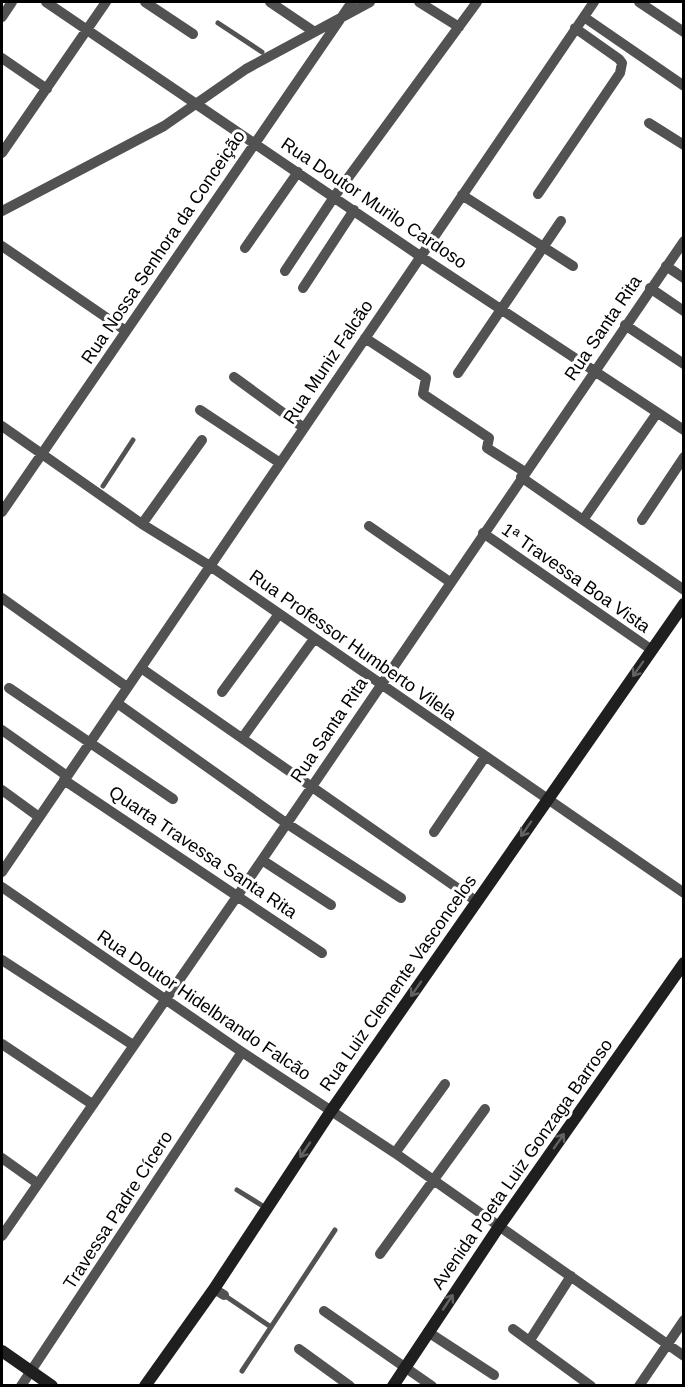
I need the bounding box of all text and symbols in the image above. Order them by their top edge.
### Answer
street label: Rua Nossa Senhora da Conceição [77,127,249,367]
street label: Rua Doutor Murilo Cardoso [278,133,470,273]
street label: Rua Santa Rita [561,271,646,384]
street label: Rua Muniz Falcão [279,296,377,428]
street label: 1ª Travessa Boa Vista [498,519,655,637]
street label: Rua Professor Humberto Vilela [246,566,461,725]
one-way arrow [632,661,644,677]
street label: Rua Santa Rita [287,673,372,786]
street label: Quarta Travessa Santa Rita [105,782,301,923]
one-way arrow [520,820,532,837]
street label: Rua Luiz Clemente Vasconcelos [316,871,480,1095]
street label: Rua Doutor Hidelbrando Falcão [93,926,315,1084]
one-way arrow [410,981,422,997]
street label: Avenida Poeta Luiz Gonzaga Barroso [428,1035,616,1293]
street label: Travessa Padre Cícero [59,1127,177,1293]
one-way arrow [553,1134,565,1150]
one-way arrow [299,1141,311,1158]
one-way arrow [443,1294,455,1311]

